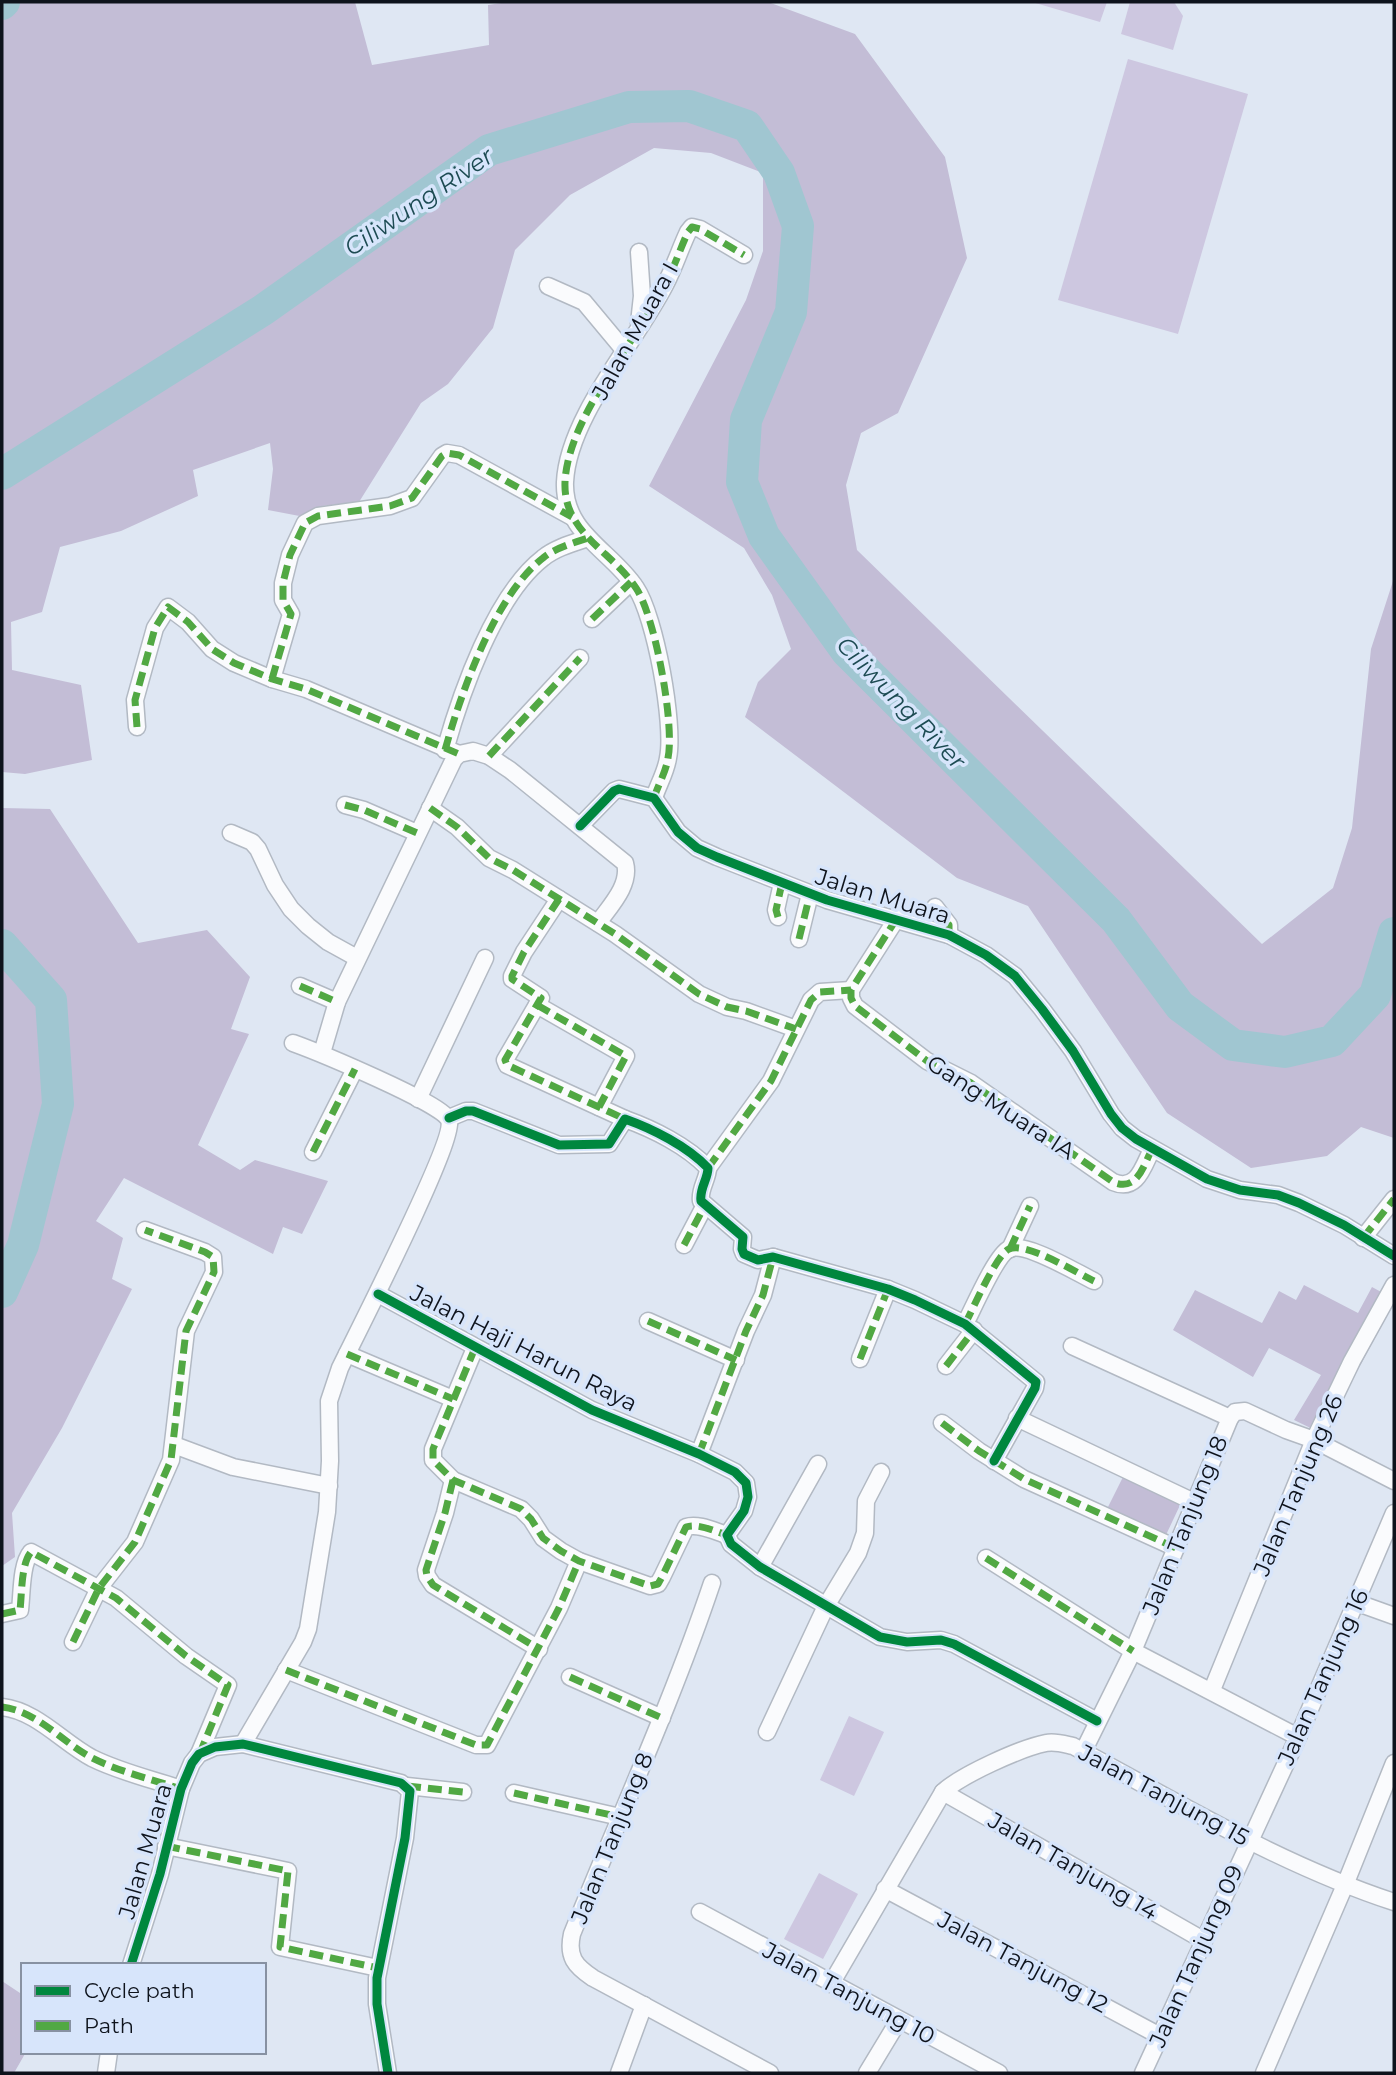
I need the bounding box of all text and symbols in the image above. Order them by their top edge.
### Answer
water label: Ciliwung River [339,140,500,262]
street label: Jalan Muara I [585,258,684,405]
water label: Ciliwung River [831,630,973,776]
street label: Jalan Muara [811,862,954,930]
street label: Gang Muara IA [922,1049,1081,1166]
street label: Jalan Haji Harun Raya [405,1278,642,1417]
street label: Jalan Tanjung 26 [1247,1390,1349,1581]
street label: Jalan Tanjung 18 [1136,1432,1234,1619]
street label: Jalan Tanjung 16 [1271,1585,1374,1770]
street label: Jalan Tanjung 15 [1073,1738,1254,1852]
street label: Jalan Tanjung 8 [565,1748,659,1928]
street label: Jalan Muara [112,1780,178,1923]
street label: Jalan Tanjung 14 [983,1806,1163,1926]
street label: Jalan Tanjung 09 [1143,1861,1249,2052]
street label: Jalan Tanjung 12 [932,1905,1113,2019]
street label: Jalan Tanjung 10 [757,1935,940,2050]
legend [21,1963,266,2054]
text: Cycle path [84,1978,195,2003]
text: Path [84,2013,134,2038]

